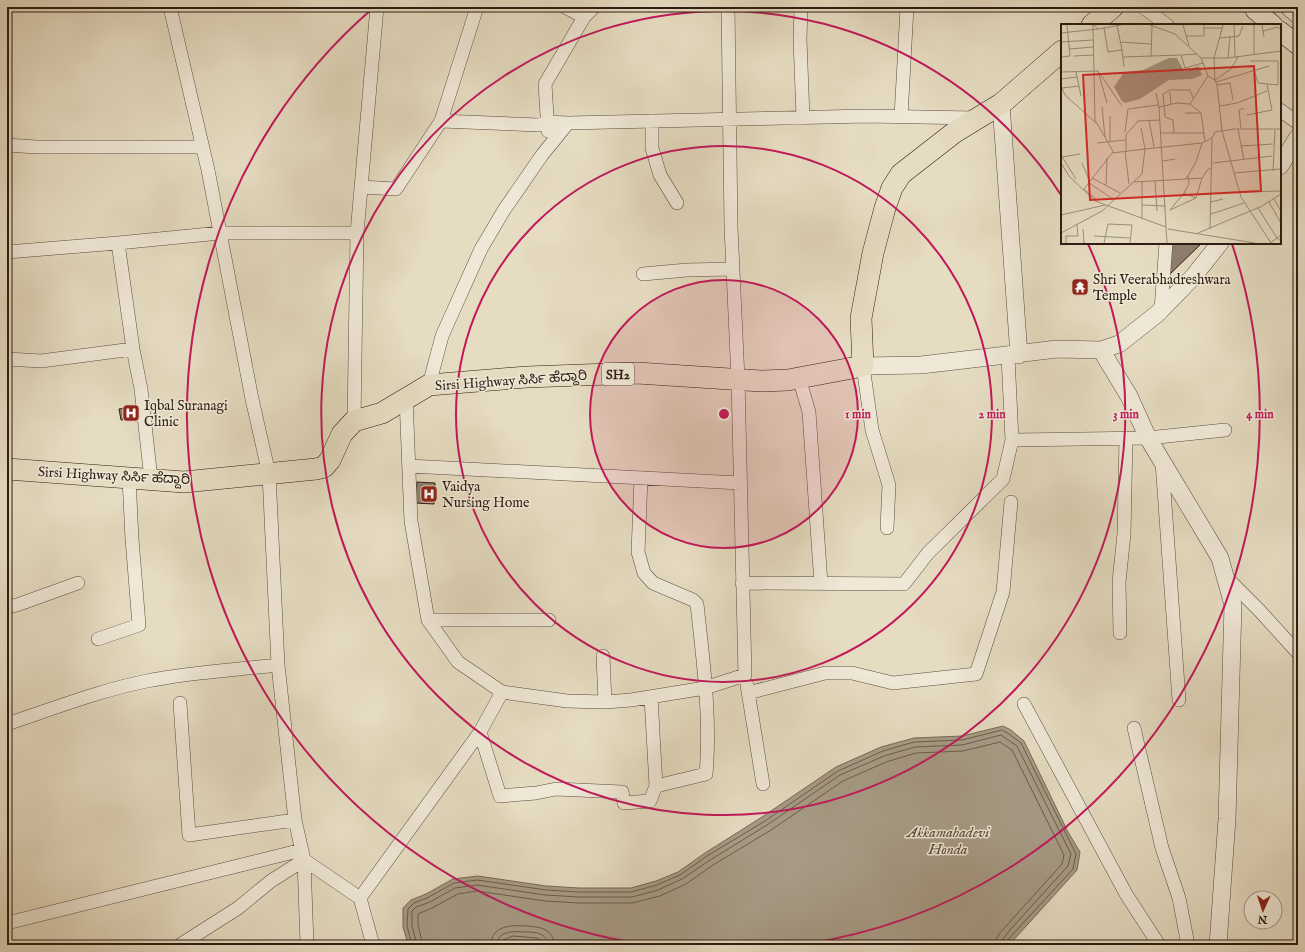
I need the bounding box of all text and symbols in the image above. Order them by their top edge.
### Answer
inset map [1061,24,1281,244]
place label: Shri Veerabhadreshwara Temple [1093,271,1232,305]
temple icon: Shri Veerabhadreshwara Temple [1070,277,1090,297]
road number: SH2 [602,363,634,385]
street label: Sirsi Highway ಸಿರ್ಸಿ ಹೆದ್ದಾರಿ [434,367,588,396]
place label: Iqbal Suranagi Clinic [144,397,228,431]
hospital icon: Iqbal Suranagi Clinic [121,403,141,423]
centre of rings [717,407,731,421]
text: 1 min [845,407,872,422]
text: 2 min [978,407,1006,422]
text: 3 min [1113,407,1140,422]
text: 4 min [1246,407,1274,422]
street label: Sirsi Highway ಸಿರ್ಸಿ ಹೆದ್ದಾರಿ [37,463,191,490]
place label: Vaidya Nursing Home [441,478,530,512]
hospital icon: Vaidya Nursing Home [419,484,439,504]
water label: Akkamahadevi Honda [905,823,991,859]
north arrow [1243,890,1283,930]
text: N [1257,912,1269,926]

